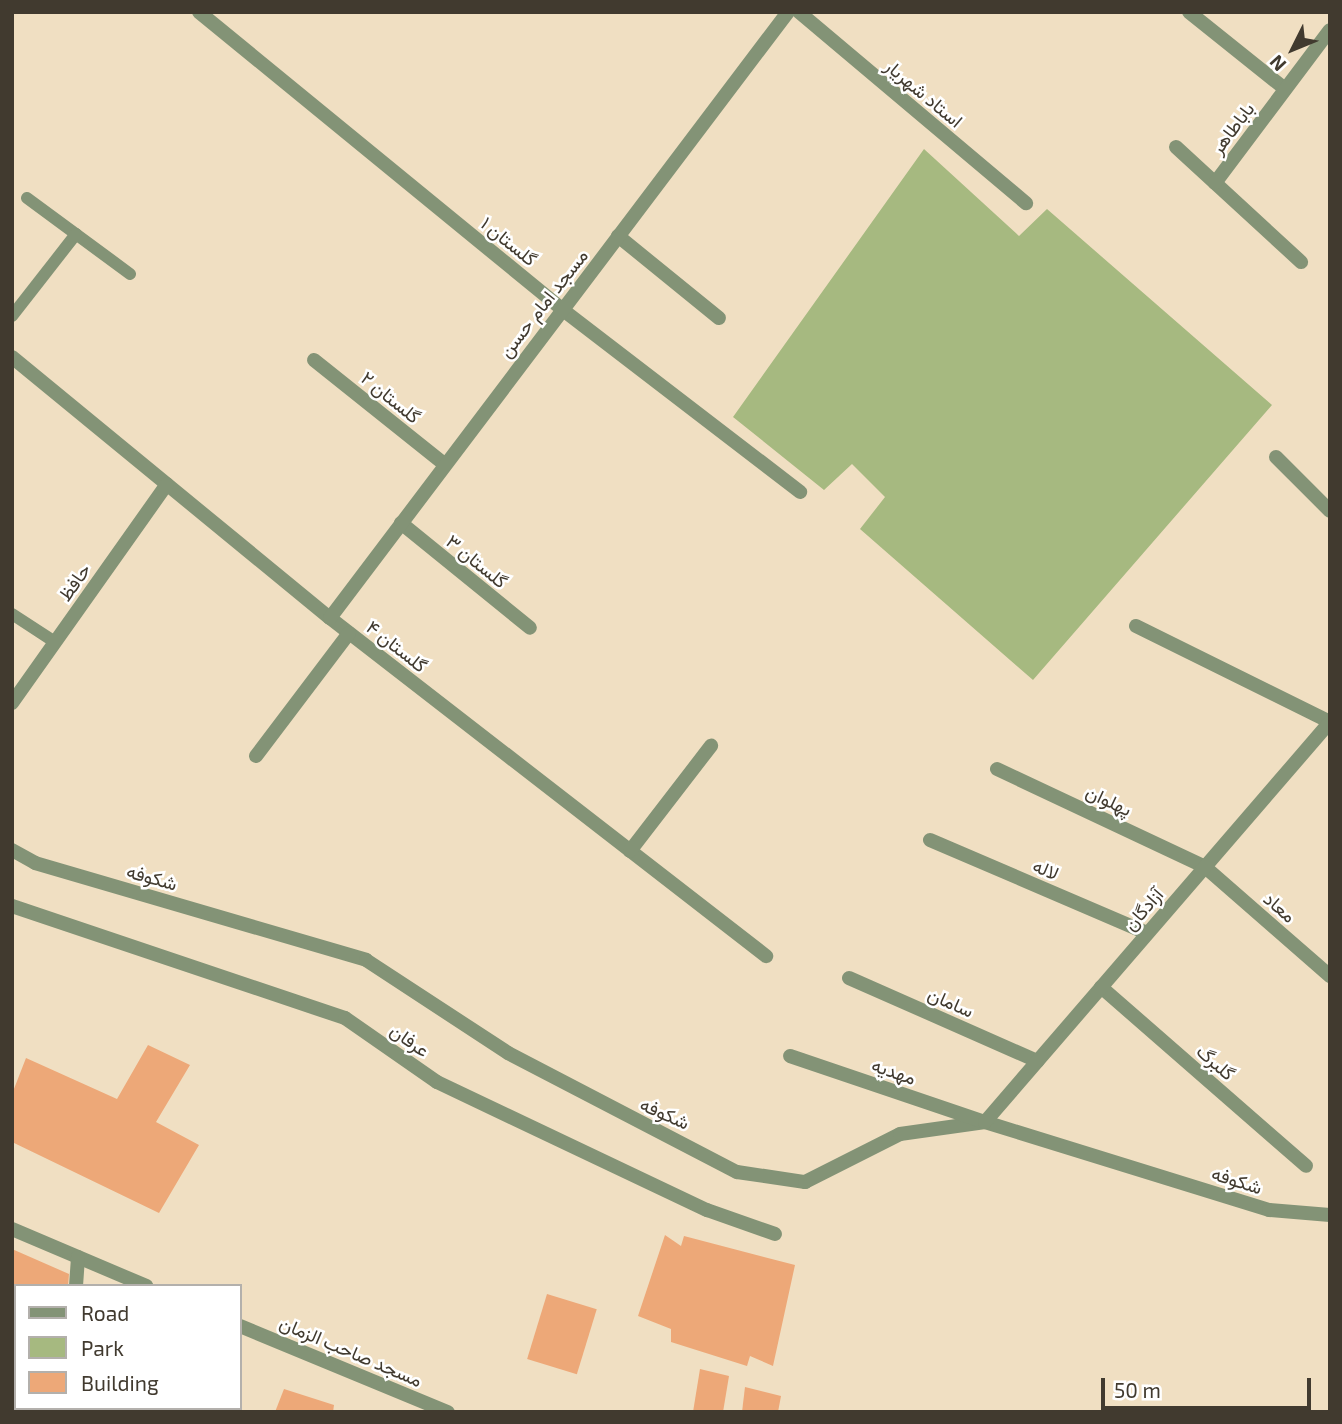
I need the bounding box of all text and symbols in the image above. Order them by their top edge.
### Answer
north arrow [1258,14,1328,84]
text: N [1264,51,1290,77]
street label: استاد شهریار [881,54,967,132]
street label: باباطاهر [1205,98,1259,158]
street label: گلستان ۱ [476,212,542,270]
street label: مسجد امام حسن [494,244,592,362]
street label: گلستان ۲ [357,366,425,428]
street label: گلستان ۳ [442,529,512,593]
street label: حافظ [53,559,95,605]
street label: گلستان ۴ [362,615,432,677]
street label: پهلوان [1082,779,1136,821]
street label: لاله [1030,853,1062,885]
street label: شکوفه [124,859,180,895]
street label: آزادگان [1118,883,1168,935]
street label: معاد [1259,887,1301,927]
street label: سامان [924,982,978,1022]
street label: عرفان [386,1018,434,1062]
street label: گلبرگ [1192,1039,1240,1085]
street label: مهدیه [869,1053,919,1089]
street label: شکوفه [637,1092,693,1134]
street label: شکوفه [1209,1161,1265,1199]
legend [14,1284,242,1410]
text: Road [81,1300,129,1325]
street label: مسجد صاحب الزمان [276,1311,426,1391]
text: Park [81,1335,124,1360]
scale bar [1104,1364,1314,1408]
text: Building [81,1370,159,1395]
text: 50 m [1114,1377,1161,1402]

